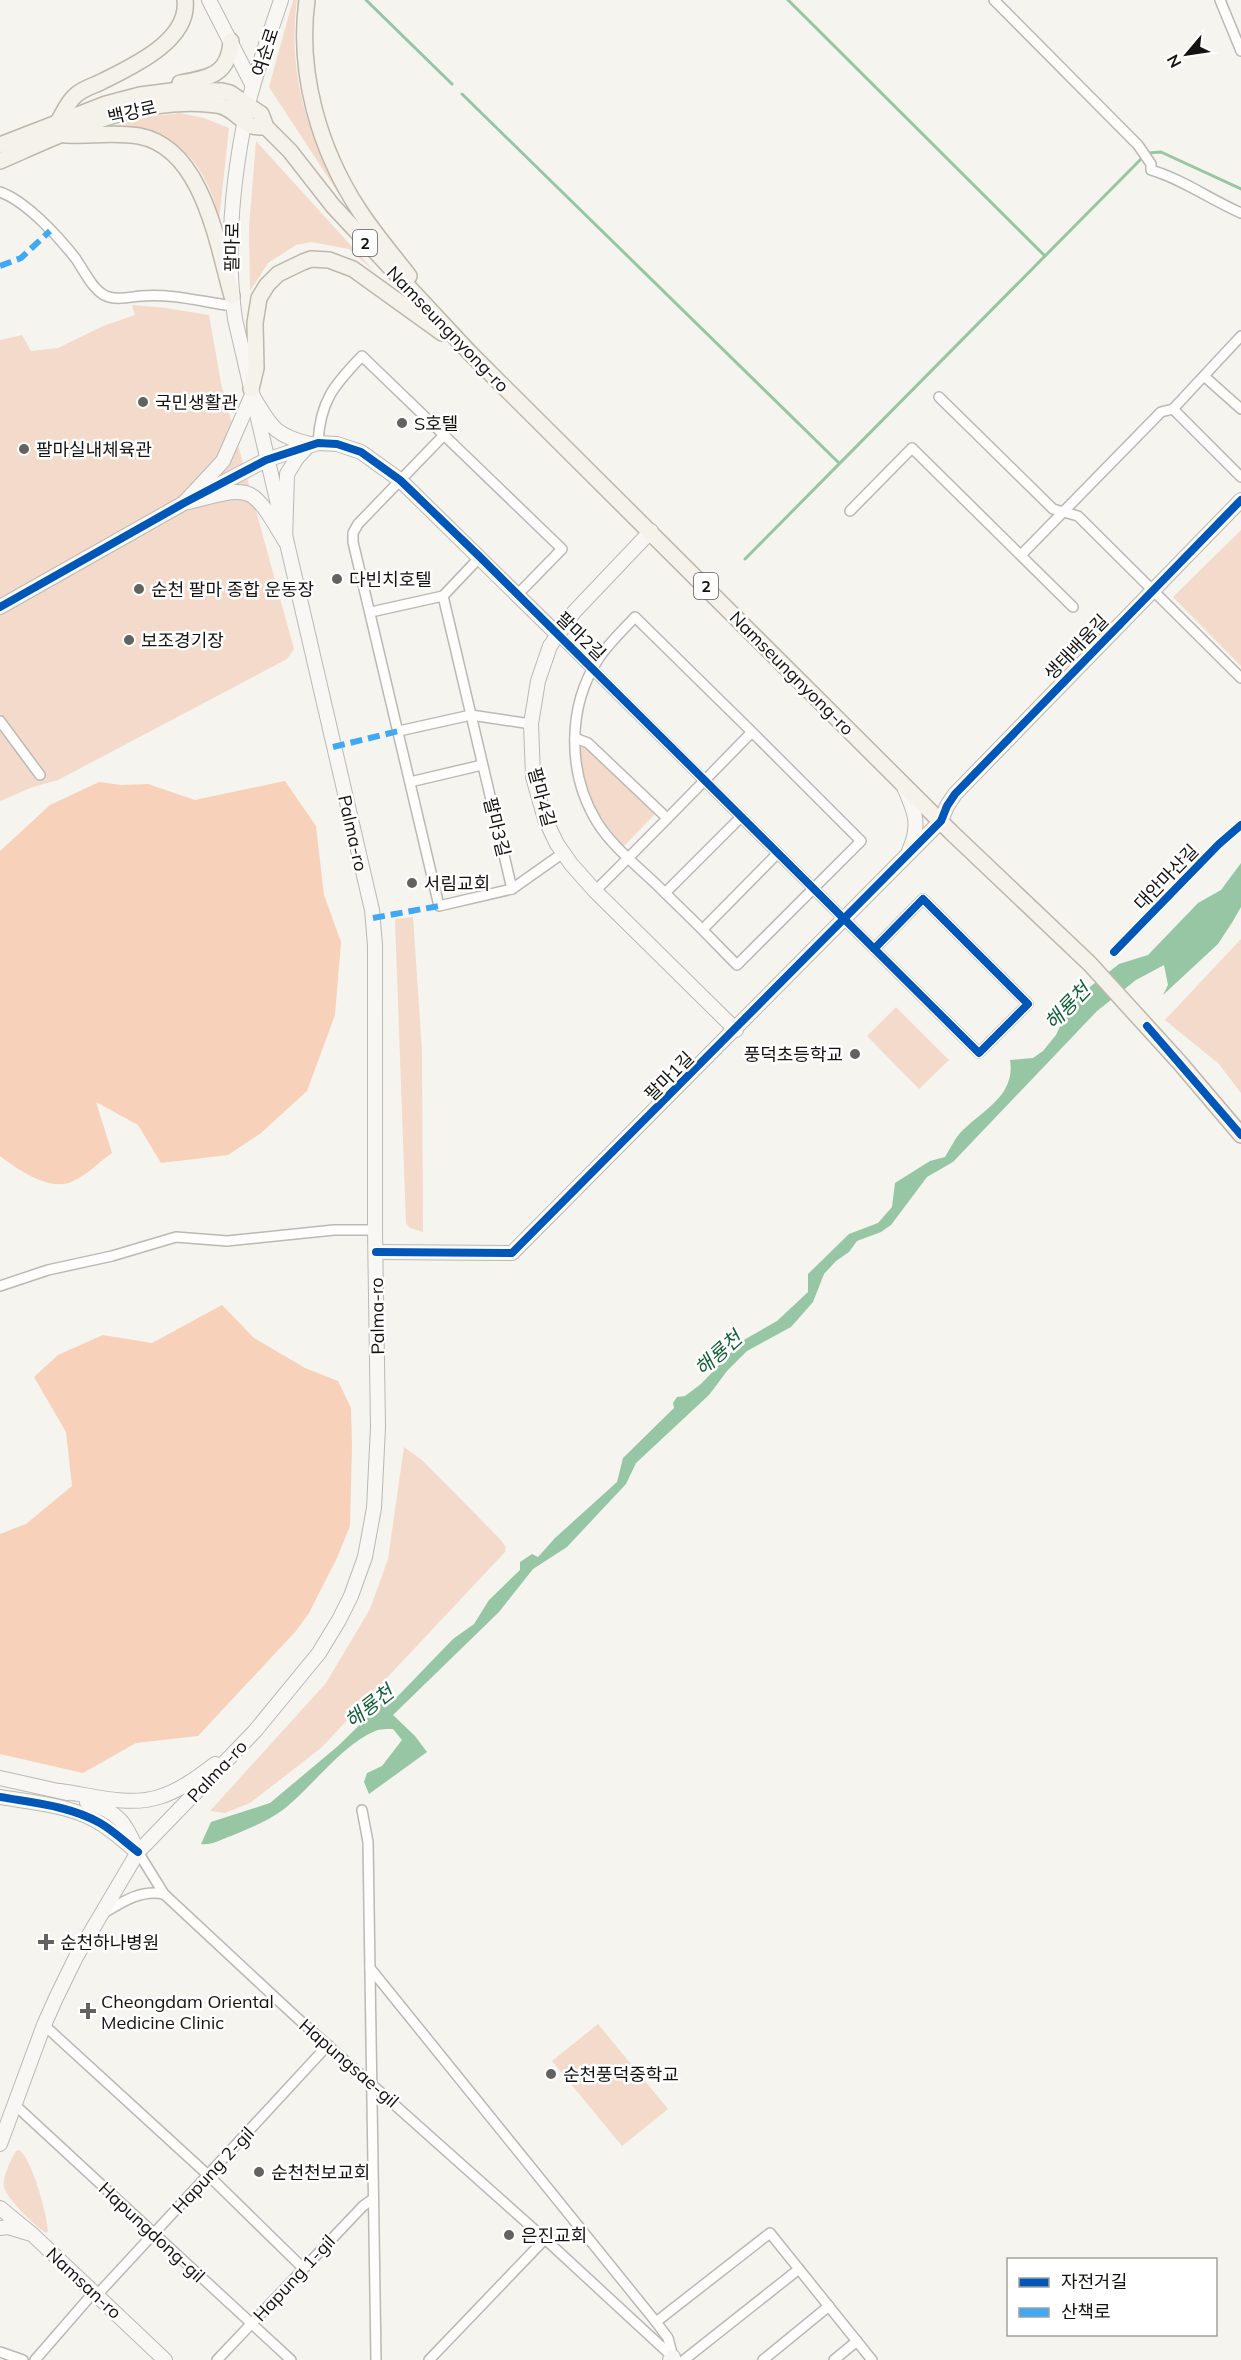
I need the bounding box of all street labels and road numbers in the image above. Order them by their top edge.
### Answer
street label: 여순로 [246,25,284,79]
street label: 백강로 [105,95,159,129]
street label: 팔마로 [220,222,244,272]
road number: 2 [353,230,377,256]
street label: Namseungnyong-ro [382,261,514,397]
road number: 2 [694,573,718,599]
street label: Namseungnyong-ro [725,606,859,740]
street label: 팔마2길 [551,607,611,665]
street label: 생태배움길 [1039,609,1113,685]
street label: 팔마4길 [523,765,561,829]
street label: Palma-ro [333,793,373,873]
street label: 팔마3길 [479,795,515,859]
street label: 대안마산길 [1129,839,1203,915]
street label: 팔마1길 [639,1046,699,1106]
street label: Palma-ro [365,1277,389,1355]
street label: Palma-ro [182,1735,252,1807]
street label: Hapungsae-gil [295,2014,403,2112]
street label: Hapung 2-gil [167,2122,259,2218]
street label: Hapungdong-gil [94,2177,210,2287]
street label: Hapung 1-gil [248,2230,340,2326]
street label: Namsan-ro [42,2242,126,2324]

